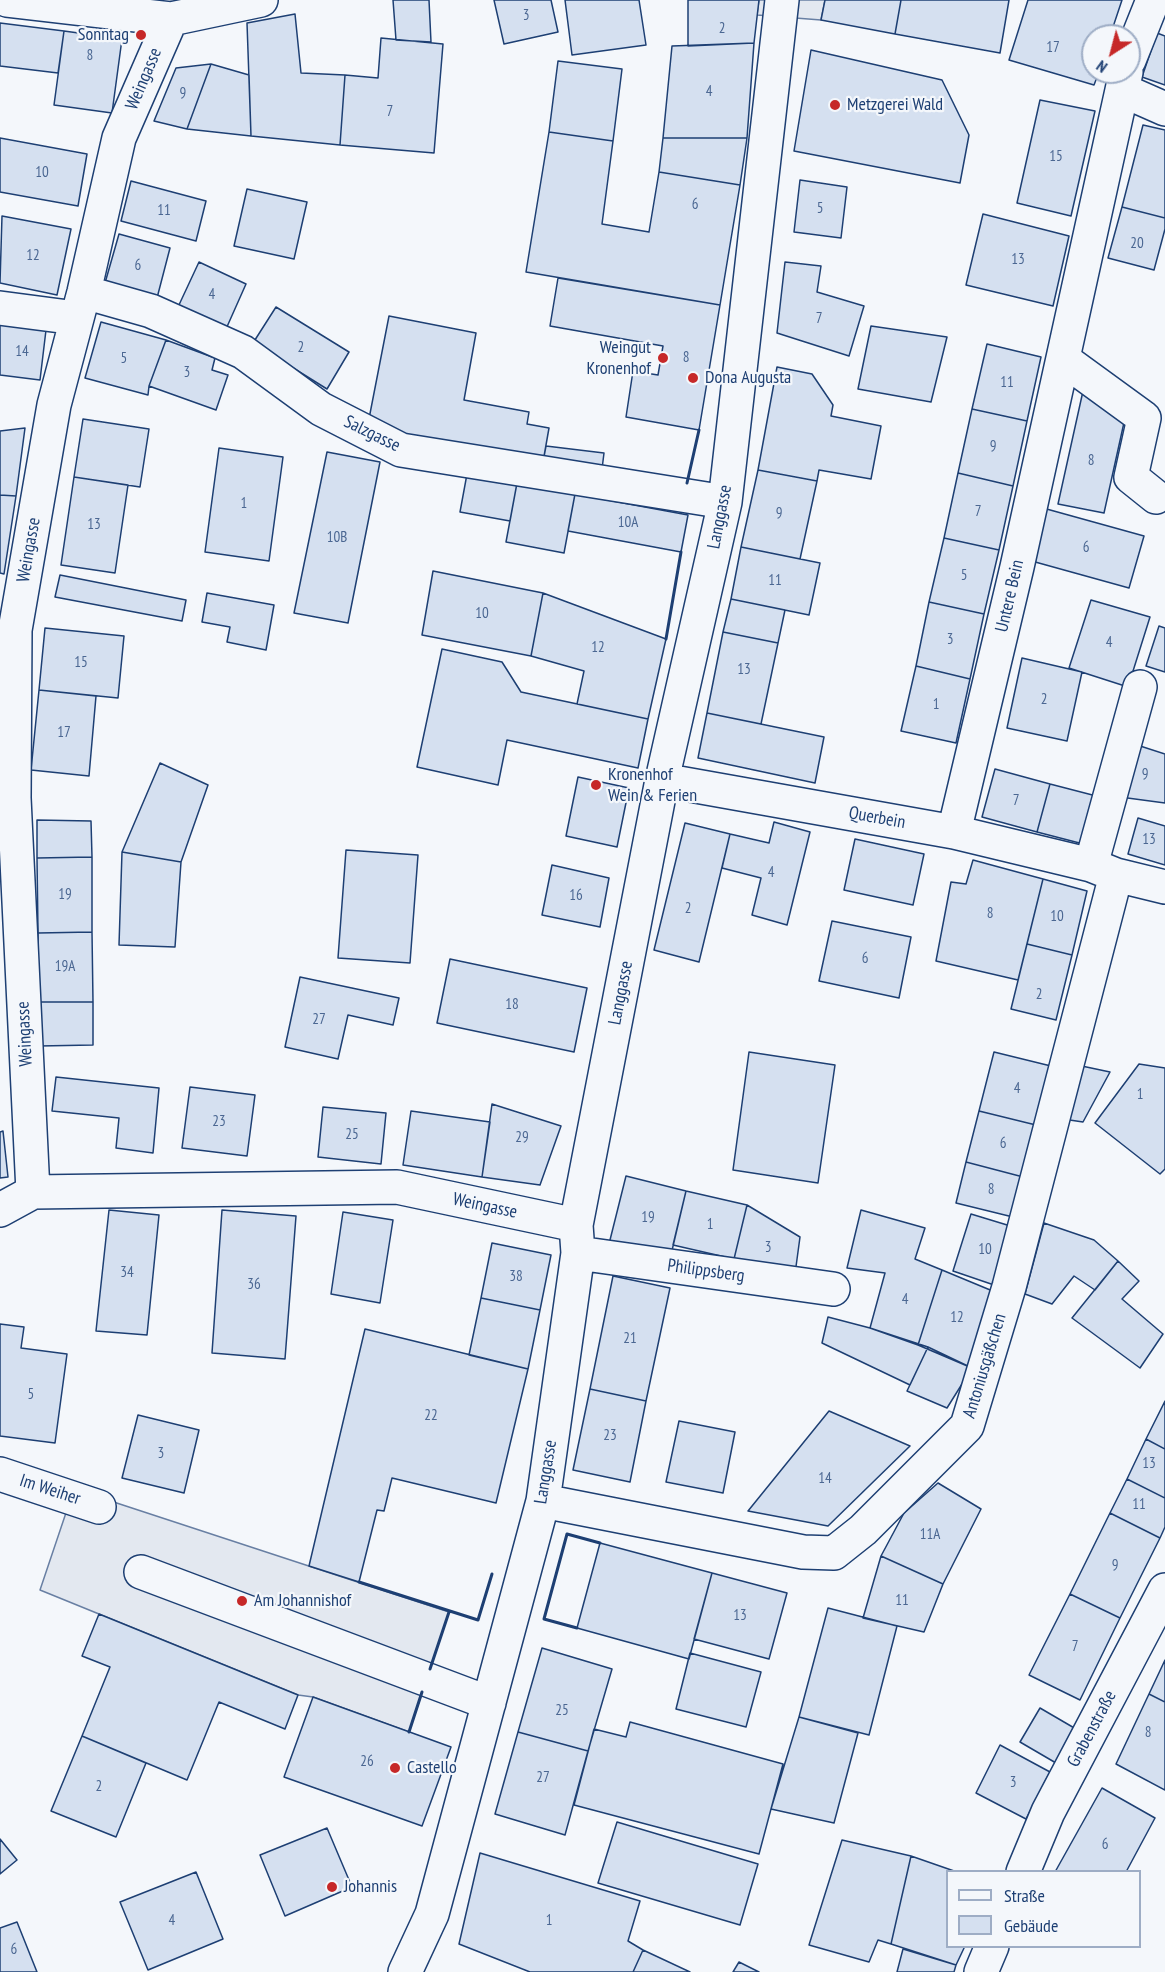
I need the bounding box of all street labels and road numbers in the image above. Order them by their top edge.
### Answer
street label: Weingasse [121,45,167,113]
street label: Salzgasse [340,411,404,457]
street label: Langgasse [703,483,737,551]
street label: Weingasse [13,516,45,584]
street label: Untere Bein [991,558,1029,634]
street label: Querbein [847,802,907,834]
street label: Langgasse [604,959,638,1027]
street label: Weingasse [13,1001,37,1067]
street label: Weingasse [451,1189,519,1223]
street label: Philippsberg [666,1255,746,1287]
street label: Antoniusgäßchen [959,1311,1011,1421]
street label: Langgasse [530,1438,562,1506]
street label: Im Weiher [17,1470,83,1510]
street label: Grabenstraße [1063,1687,1121,1771]

